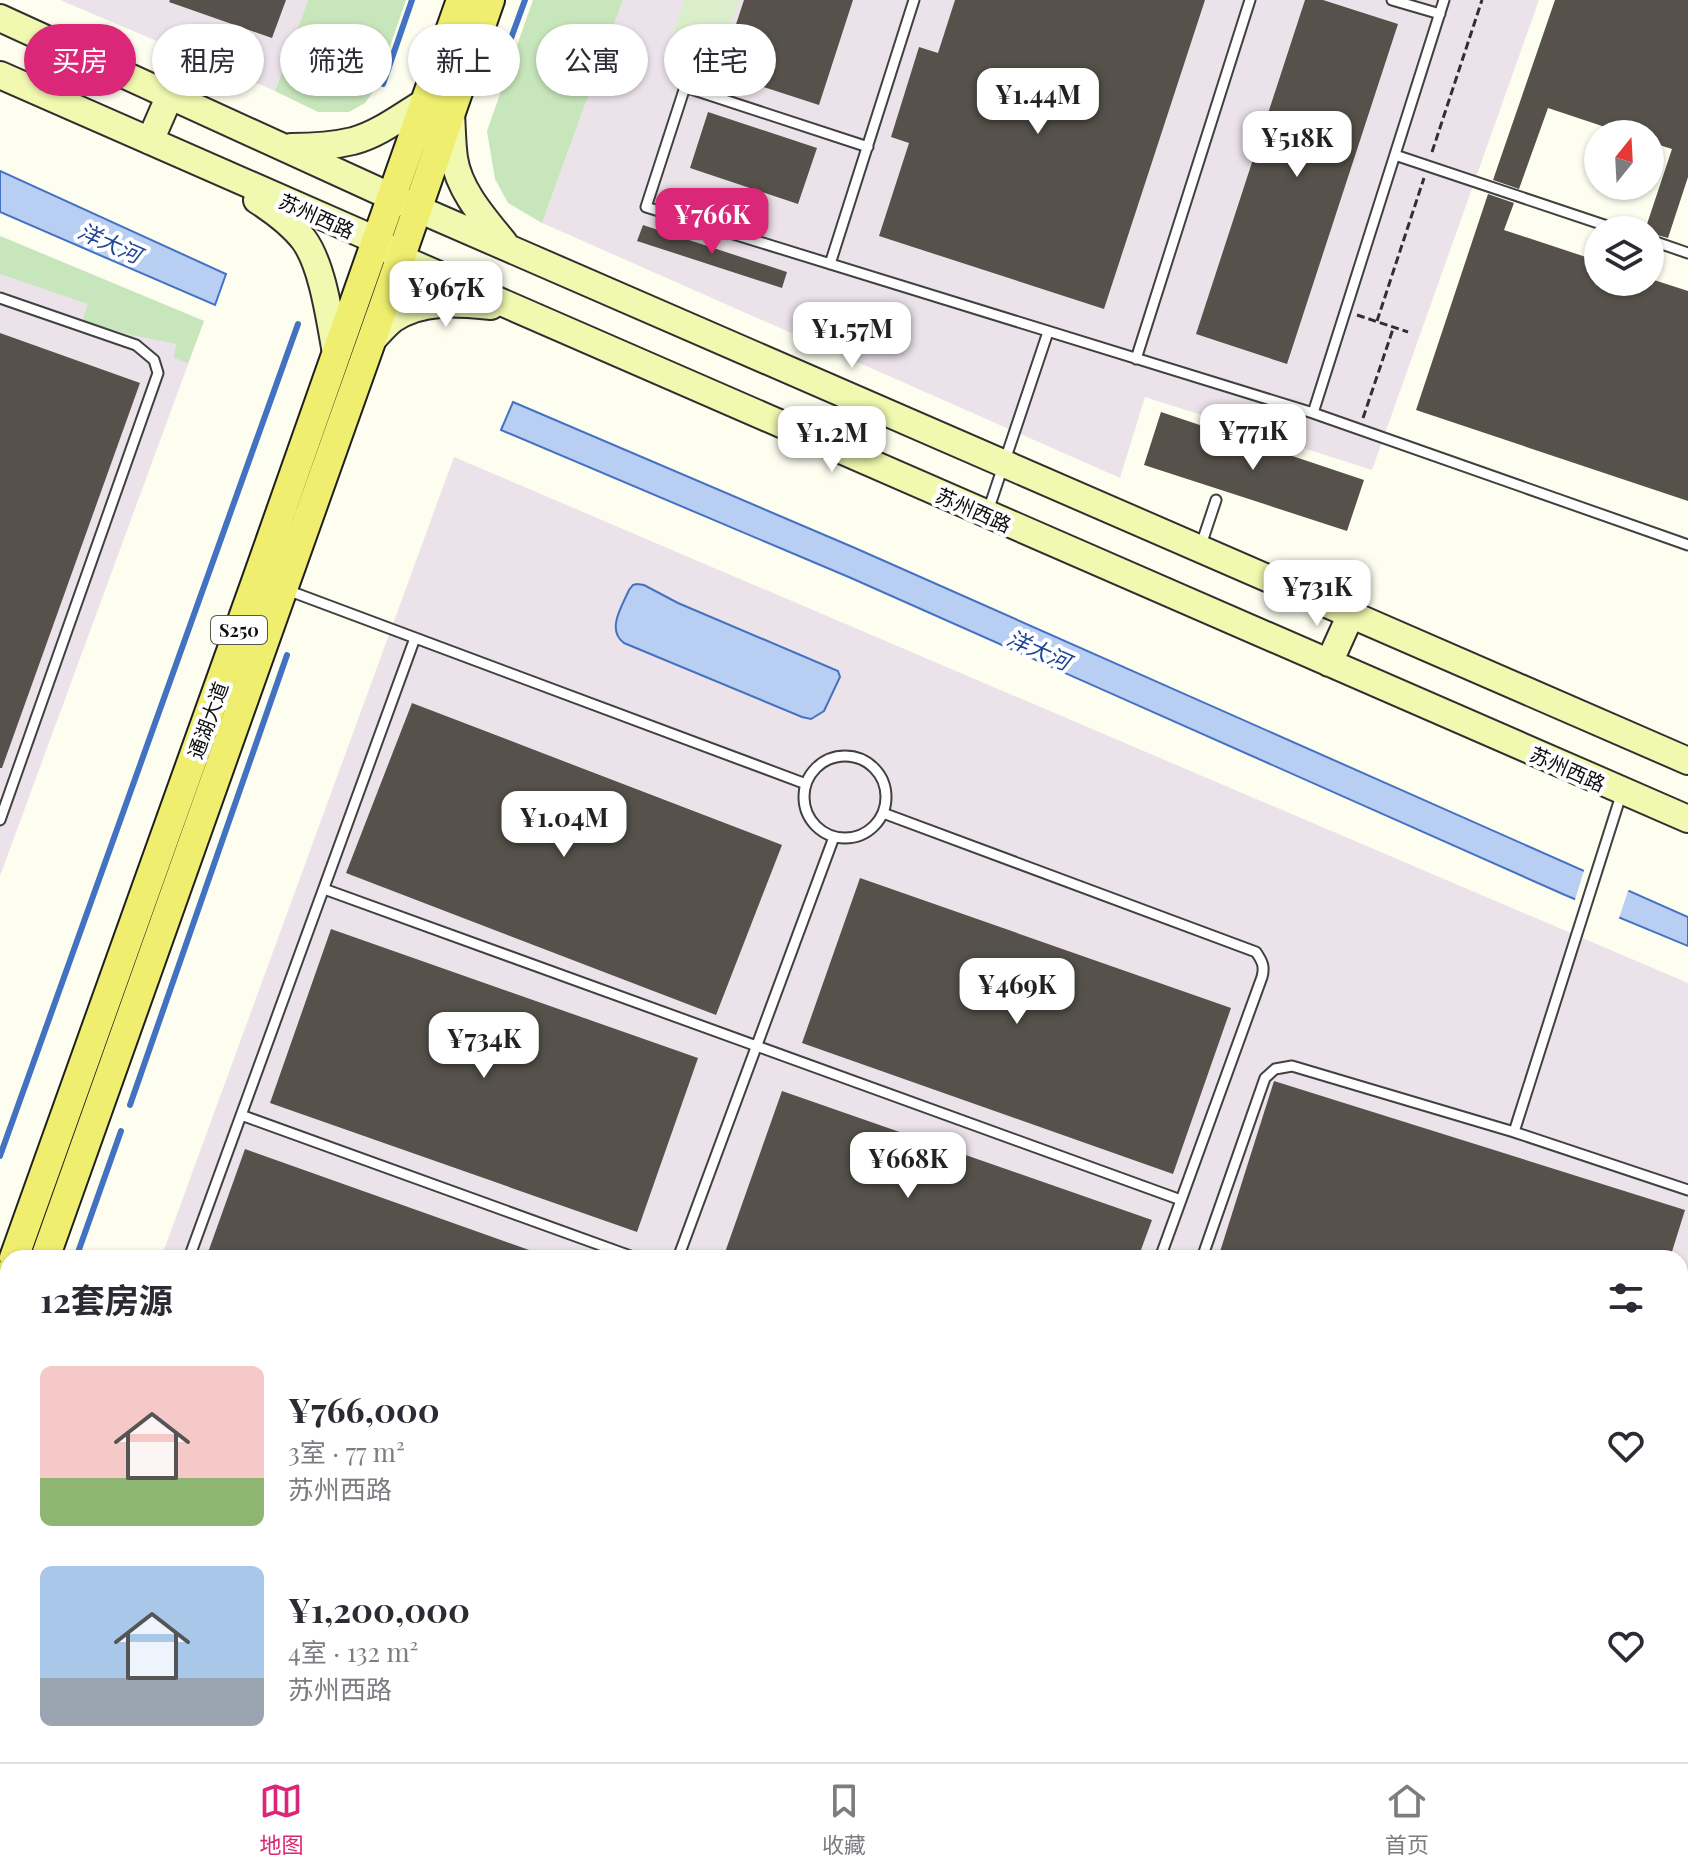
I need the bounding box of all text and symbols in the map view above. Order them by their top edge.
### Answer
chip: 买房 [24,24,136,96]
chip: 租房 [152,24,264,96]
chip: 筛选 [280,24,392,96]
chip: 新上 [408,24,520,96]
chip: 公寓 [536,24,648,96]
chip: 住宅 [664,24,776,96]
pin: ¥1.44M [973,68,1103,136]
text: ¥1.44M [995,76,1081,111]
pin: ¥518K [1241,111,1353,179]
text: ¥518K [1261,119,1333,154]
north arrow [1584,120,1664,200]
map controls [1584,120,1664,296]
street label: 苏州西路 [275,186,359,244]
pin: ¥766K [656,188,768,256]
text: ¥766K [673,196,751,231]
water label: 洋大河 [74,215,150,271]
button: layers [1584,216,1664,296]
pin: ¥967K [390,261,502,329]
text: ¥967K [408,269,485,304]
pin: ¥1.57M [787,302,917,370]
text: ¥1.57M [811,310,893,345]
pin: ¥771K [1197,404,1309,472]
pin: ¥1.2M [776,406,888,474]
text: ¥771K [1218,412,1288,447]
text: ¥1.2M [796,414,868,449]
street label: 苏州西路 [932,480,1016,538]
pin: ¥731K [1261,560,1373,628]
text: ¥731K [1282,568,1352,603]
road number: S250 [211,616,267,644]
water label: 洋大河 [1003,622,1079,678]
street label: 通湖大道 [181,678,233,762]
street label: 苏州西路 [1526,739,1610,797]
pin: ¥1.04M [499,791,629,859]
text: ¥1.04M [520,799,609,834]
pin: ¥469K [961,958,1073,1026]
text: ¥469K [978,966,1056,1001]
pin: ¥734K [428,1012,540,1080]
text: ¥734K [447,1020,521,1055]
pin: ¥668K [852,1132,964,1200]
text: ¥668K [868,1140,948,1175]
text: 12套房源 [40,1276,173,1322]
icon: filters [1604,1276,1648,1320]
text: ¥766,000 [288,1386,440,1432]
icon: home [104,1398,200,1494]
icon: heart [1604,1424,1648,1468]
text: 3室 · 77 m² [288,1434,405,1469]
text: 苏州西路 [288,1471,392,1506]
text: ¥1,200,000 [288,1586,470,1632]
icon: home [104,1598,200,1694]
icon: heart [1604,1624,1648,1668]
text: 4室 · 132 m² [288,1634,418,1669]
text: 苏州西路 [288,1671,392,1706]
tab: 地图 [259,1779,303,1859]
tab: 收藏 [822,1779,866,1859]
tab: 首页 [1385,1779,1429,1859]

